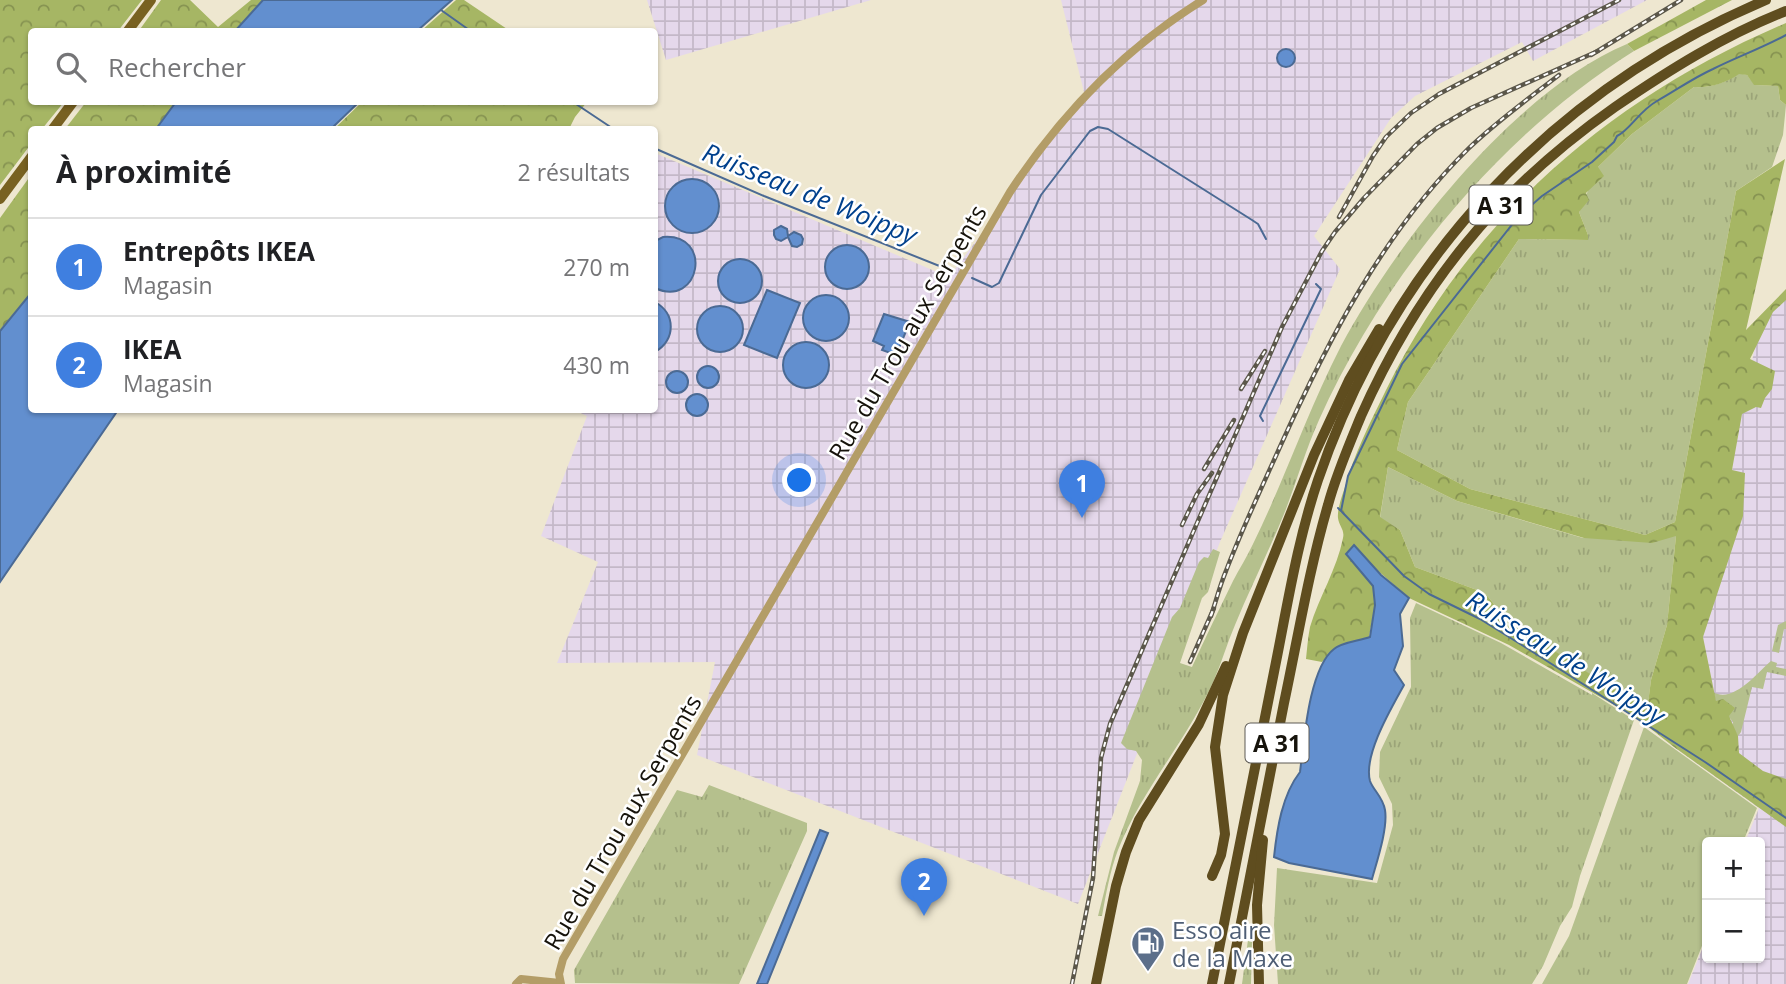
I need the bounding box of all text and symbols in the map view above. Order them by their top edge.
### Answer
search box [28,28,658,105]
icon: search [52,48,90,86]
text: Rechercher [108,49,246,85]
water label: Ruisseau de Woippy [697,134,924,253]
text: À proximité [56,151,232,192]
text: 2 résultats [518,156,630,188]
road number: A 31 [1470,186,1532,224]
street label: Rue du Trou aux Serpents [820,198,994,466]
text: Entrepôts IKEA [123,233,315,269]
text: 1 [72,251,86,283]
text: 270 m [563,251,630,283]
text: Magasin [123,269,213,301]
text: IKEA [123,331,181,367]
text: 2 [72,349,86,381]
text: 430 m [563,349,630,381]
text: Magasin [123,367,213,399]
pin: 1 [1059,460,1105,518]
your location [782,463,816,497]
water label: Ruisseau de Woippy [1460,581,1674,734]
street label: Rue du Trou aux Serpents [535,688,709,956]
road number: A 31 [1246,723,1308,762]
map controls [1702,837,1765,963]
button: + [1702,837,1765,900]
pin: 2 [901,858,947,916]
button: − [1702,900,1765,963]
place label: Esso aire de la Maxe [1172,913,1293,974]
fuel station icon: Esso aire de la Maxe [1129,924,1167,973]

